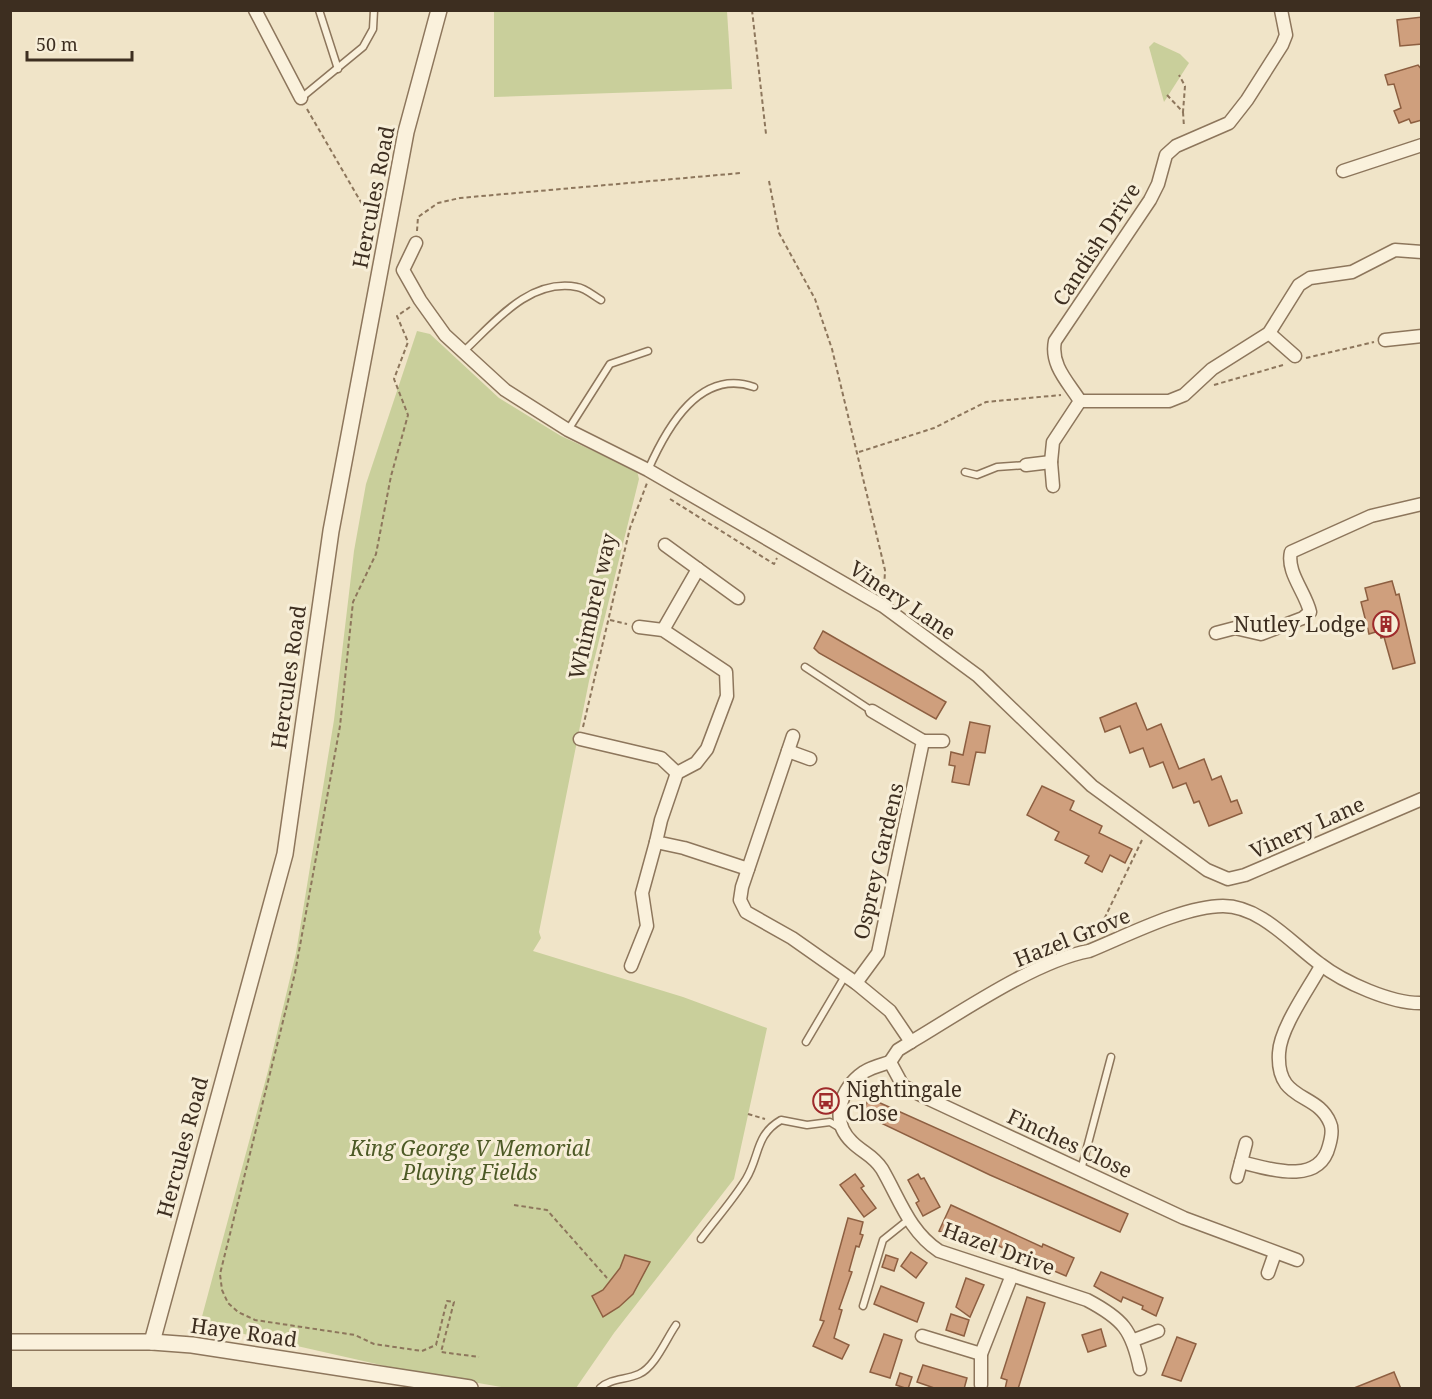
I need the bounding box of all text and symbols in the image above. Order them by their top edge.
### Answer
scale bar [27,24,132,62]
text: 50 m [36,32,78,56]
street label: Hercules Road [345,123,401,271]
street label: Candish Drive [1046,177,1146,311]
street label: Whimbrel way [562,530,622,682]
street label: Vinery Lane [844,554,962,646]
street label: Hercules Road [264,603,312,751]
building icon: Nutley Lodge [1371,609,1401,639]
place label: Nutley Lodge [1234,610,1366,638]
street label: Osprey Gardens [846,780,910,942]
street label: Vinery Lane [1245,789,1369,865]
street label: Hazel Grove [1010,901,1134,973]
street label: Hercules Road [150,1073,214,1221]
place label: Nightingale Close [846,1075,962,1127]
bus stop icon: Nightingale Close [811,1086,841,1116]
street label: Finches Close [1003,1102,1137,1184]
park label: King George V Memorial Playing Fields [349,1134,591,1186]
street label: Hazel Drive [939,1215,1059,1281]
street label: Haye Road [189,1311,299,1353]

